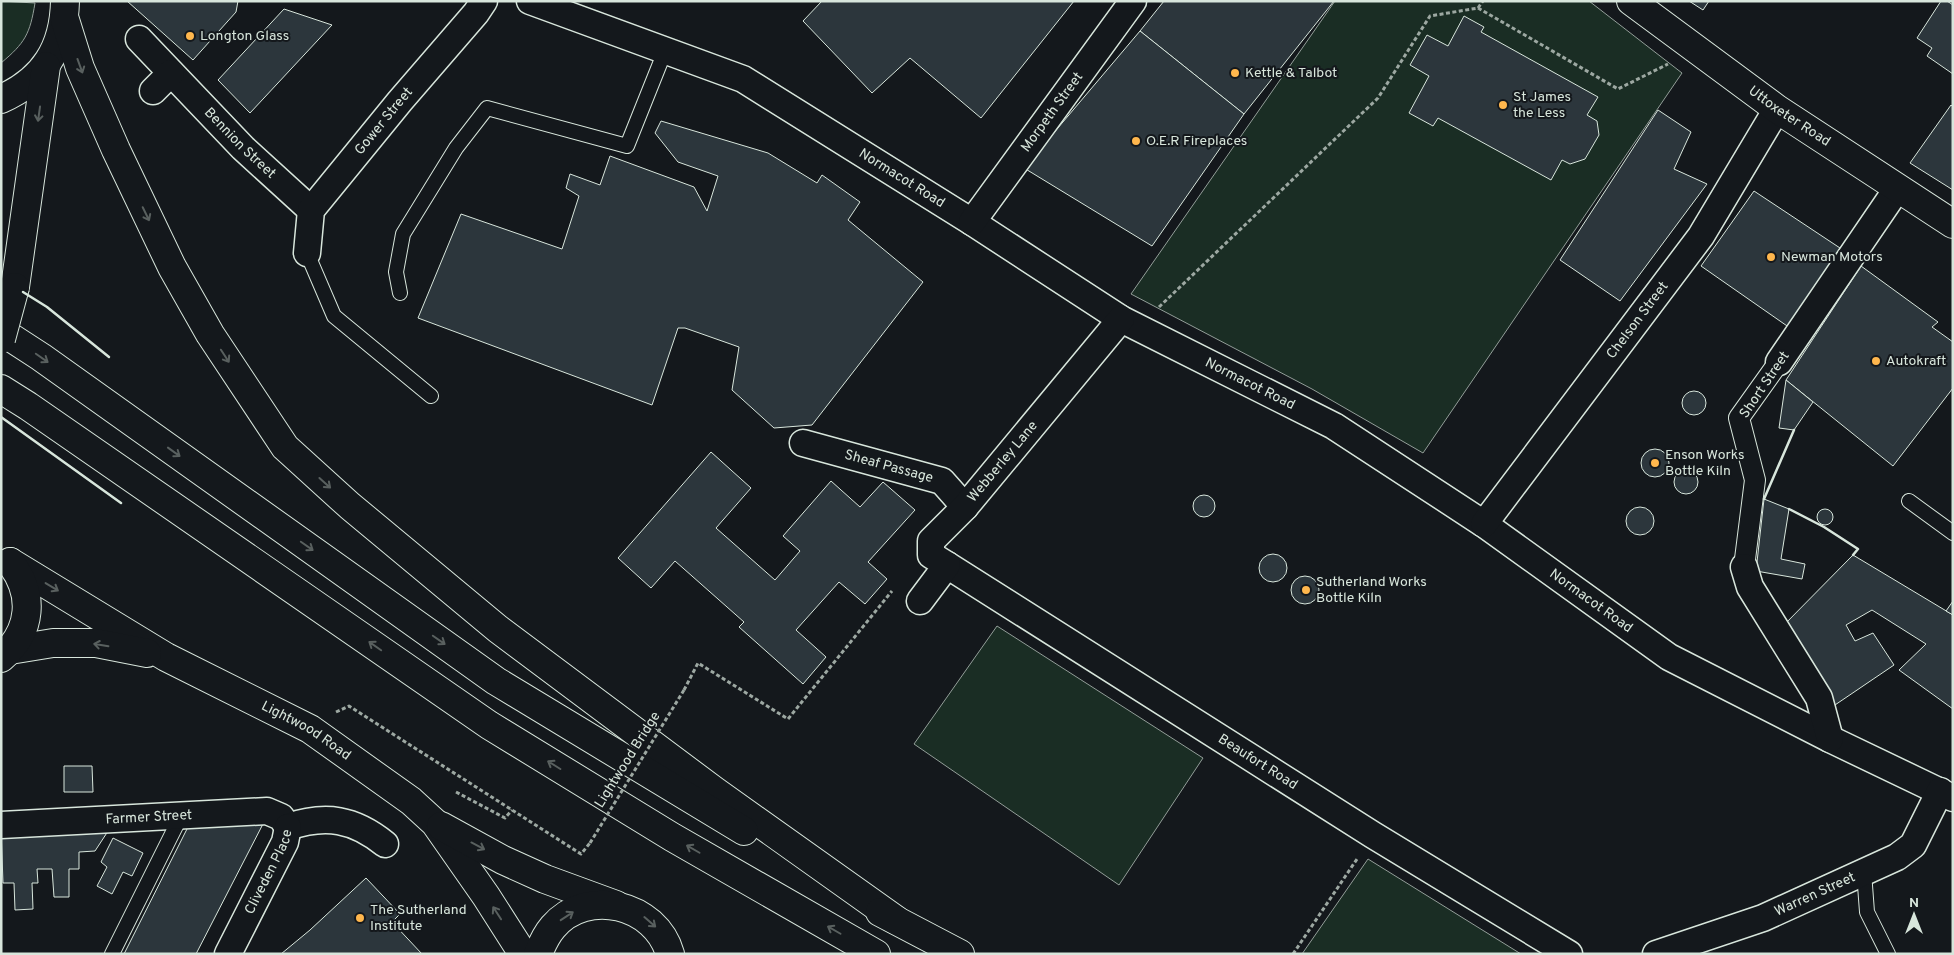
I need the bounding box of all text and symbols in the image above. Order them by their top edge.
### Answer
place label: Longton Glass [200,28,289,45]
marker: Longton Glass [184,30,196,42]
one-way arrow [76,58,85,73]
place label: Kettle & Talbot [1245,65,1337,82]
marker: Kettle & Talbot [1229,67,1241,79]
street label: Morpeth Street [1017,69,1087,155]
street label: Uttoxeter Road [1745,82,1834,150]
street label: Gower Street [351,84,416,158]
place label: St James the Less [1513,89,1571,122]
marker: St James the Less [1497,99,1509,111]
street label: Bennion Street [200,104,279,182]
one-way arrow [34,106,44,122]
place label: O.E.R Fireplaces [1146,133,1247,150]
marker: O.E.R Fireplaces [1130,135,1142,147]
street label: Normacot Road [856,145,948,211]
one-way arrow [142,207,152,222]
place label: Newman Motors [1781,249,1883,266]
marker: Newman Motors [1765,251,1777,263]
street label: Chelson Street [1603,278,1672,362]
street label: Short Street [1736,348,1794,422]
one-way arrow [220,349,230,363]
one-way arrow [35,353,49,363]
place label: Autokraft [1886,353,1946,370]
street label: Normacot Road [1202,354,1298,414]
marker: Autokraft [1870,355,1882,367]
street label: Webberley Lane [964,417,1041,506]
street label: Sheaf Passage [843,446,935,487]
one-way arrow [167,447,181,457]
place label: Enson Works Bottle Kiln [1665,447,1745,480]
marker: Enson Works Bottle Kiln [1649,457,1661,469]
one-way arrow [318,477,331,489]
one-way arrow [299,541,313,551]
street label: Normacot Road [1546,565,1636,637]
place label: Sutherland Works Bottle Kiln [1316,574,1427,607]
one-way arrow [44,582,58,592]
marker: Sutherland Works Bottle Kiln [1300,584,1312,596]
one-way arrow [432,635,446,645]
one-way arrow [93,639,109,649]
one-way arrow [368,641,382,651]
street label: Lightwood Road [258,697,354,764]
street label: Lightwood Bridge [592,709,664,811]
street label: Beaufort Road [1215,731,1301,793]
one-way arrow [547,759,561,769]
street label: Farmer Street [105,806,193,828]
street label: Cliveden Place [241,828,296,917]
one-way arrow [470,842,485,851]
one-way arrow [685,844,700,854]
street label: Warren Street [1772,869,1858,920]
north arrow [1889,890,1939,940]
text: N [1909,895,1919,912]
place label: The Sutherland Institute [370,902,467,935]
one-way arrow [491,906,501,920]
one-way arrow [560,911,574,921]
marker: The Sutherland Institute [354,912,366,924]
one-way arrow [643,916,656,928]
one-way arrow [827,924,841,934]

